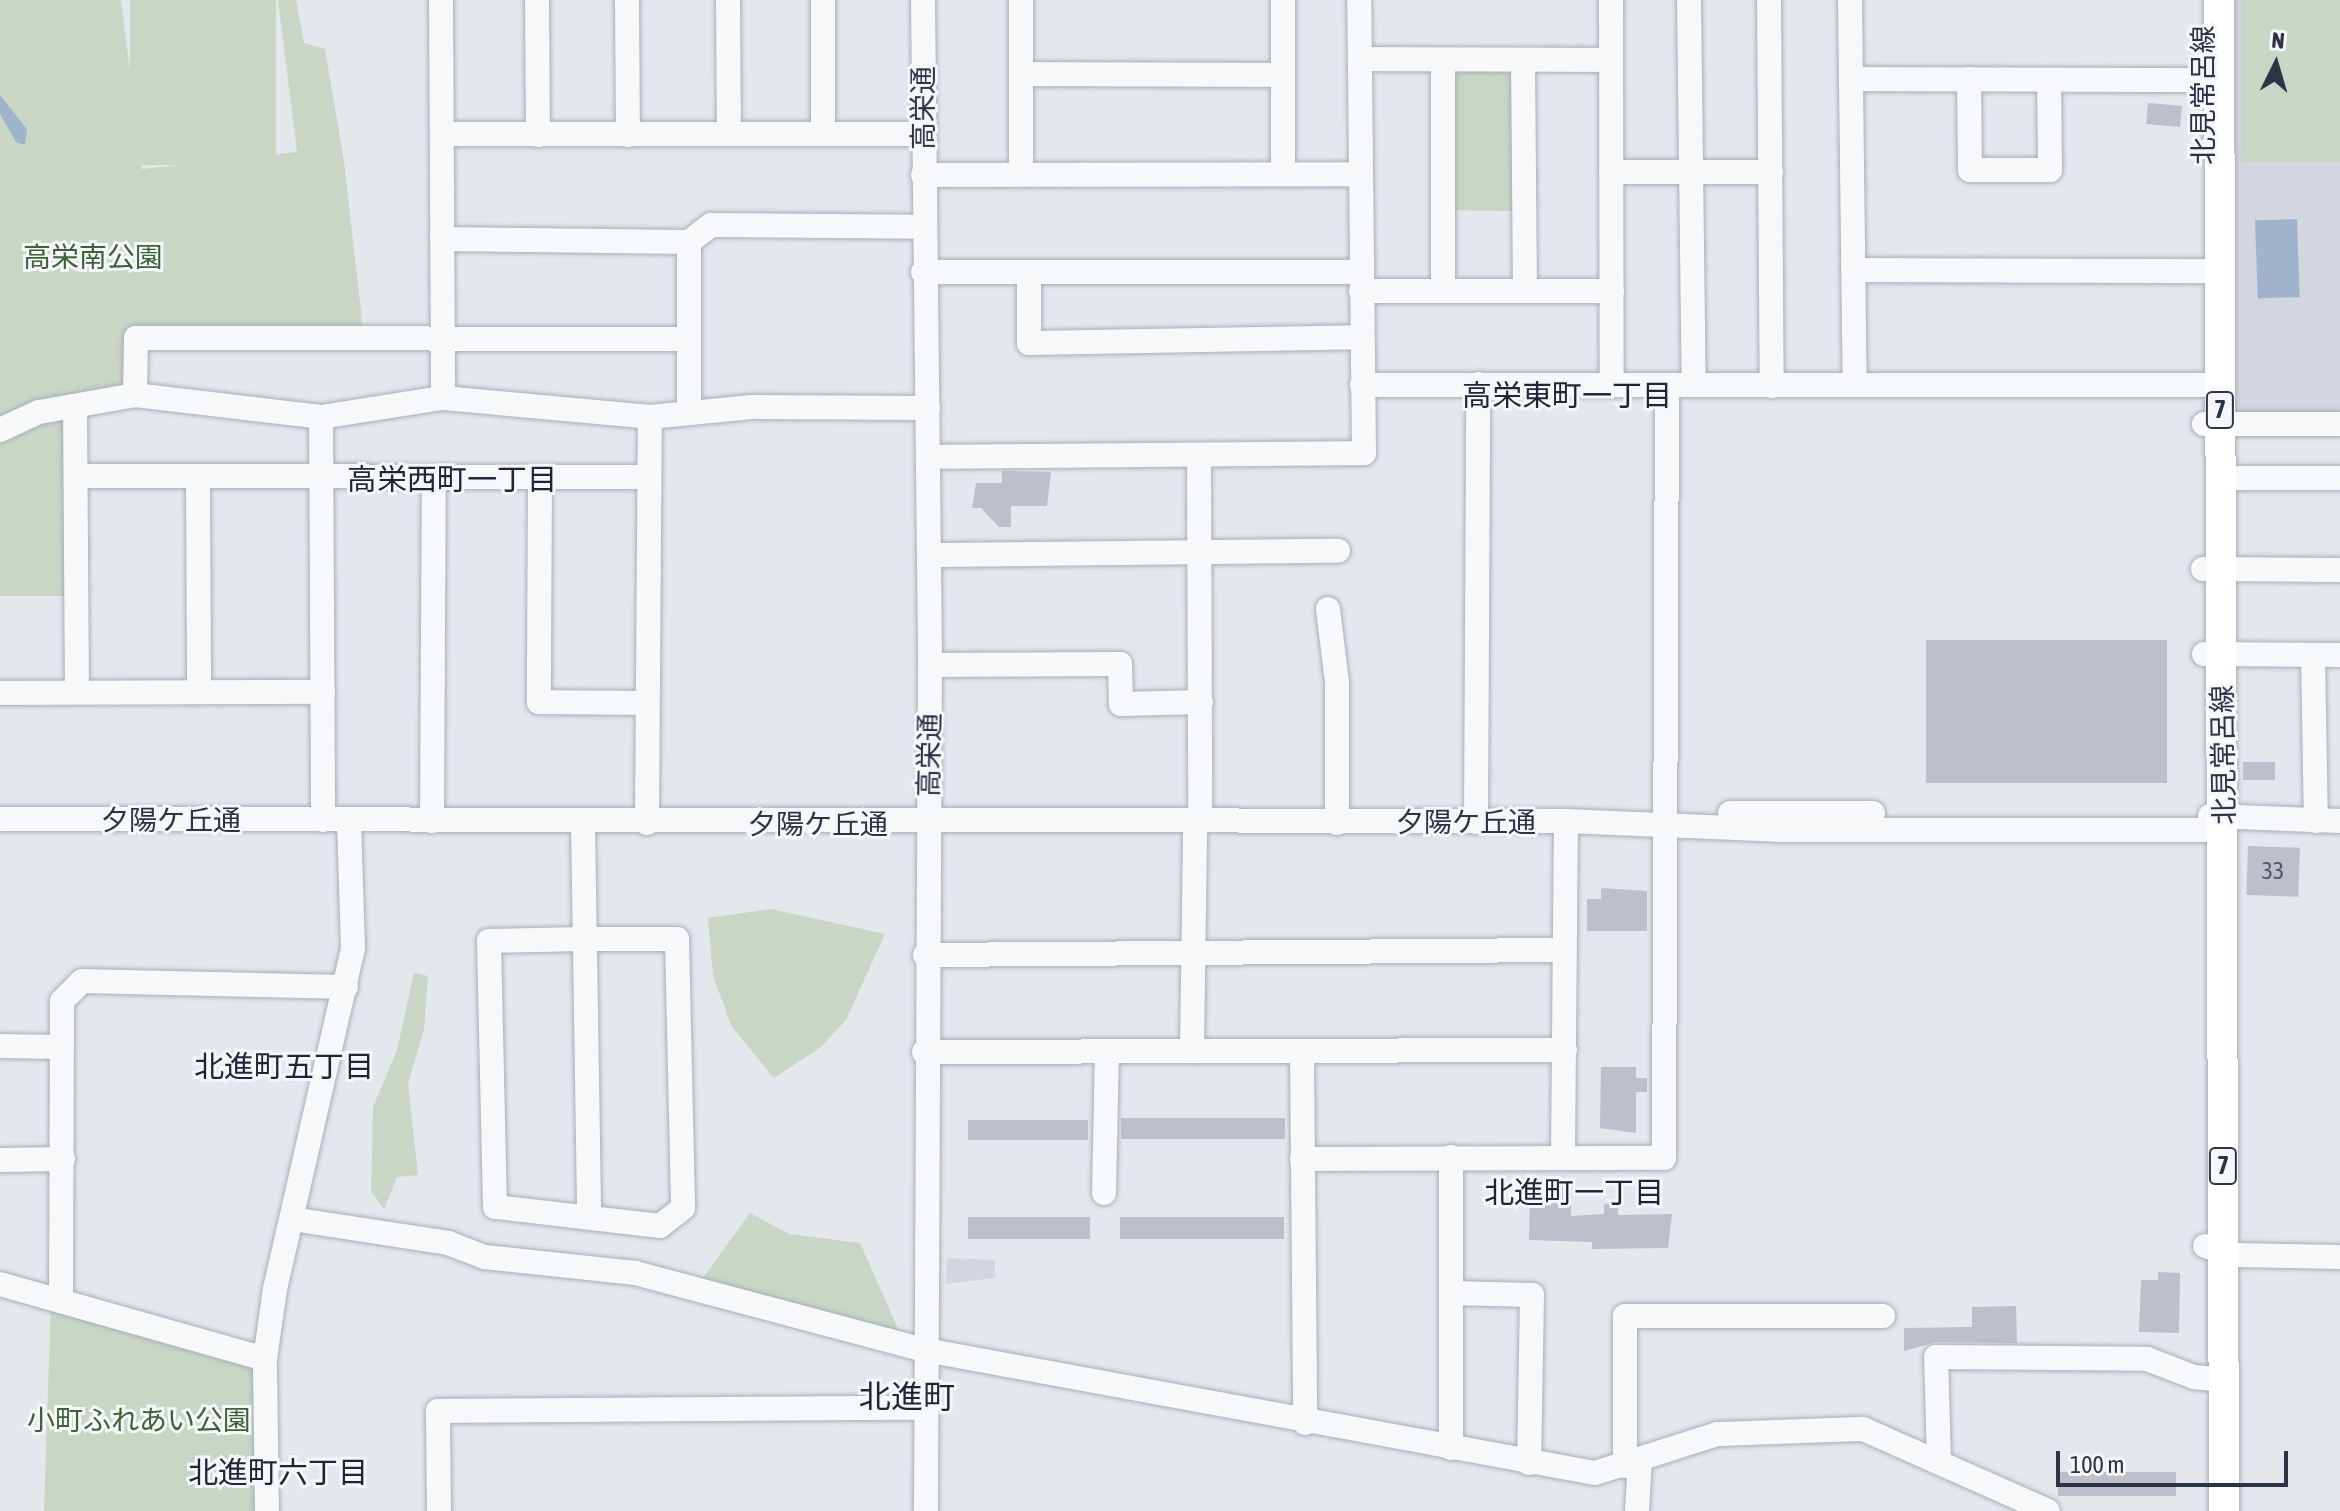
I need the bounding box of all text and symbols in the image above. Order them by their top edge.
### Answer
north arrow [2236,24,2316,104]
street label: 北見常呂線 [2186,25,2220,165]
text: N [2270,27,2286,54]
street label: 高栄通 [906,66,940,150]
park label: 高栄南公園 [23,240,163,274]
district label: 高栄東町一丁目 [1462,377,1672,413]
road number: 7 [2204,388,2236,432]
district label: 高栄西町一丁目 [347,461,557,497]
street label: 北見常呂線 [2205,685,2241,825]
street label: 高栄通 [911,713,947,797]
street label: 夕陽ケ丘通 [101,803,241,837]
street label: 夕陽ケ丘通 [1396,805,1536,839]
street label: 夕陽ケ丘通 [748,807,888,841]
house number: 33 [2262,857,2284,885]
district label: 北進町五丁目 [194,1048,374,1084]
road number: 7 [2207,1144,2239,1188]
district label: 北進町一丁目 [1484,1174,1664,1210]
district label: 北進町 [859,1378,955,1416]
park label: 小町ふれあい公園 [27,1403,251,1437]
scale bar [2060,1435,2292,1485]
text: 100 m [2070,1451,2124,1478]
district label: 北進町六丁目 [188,1454,368,1490]

